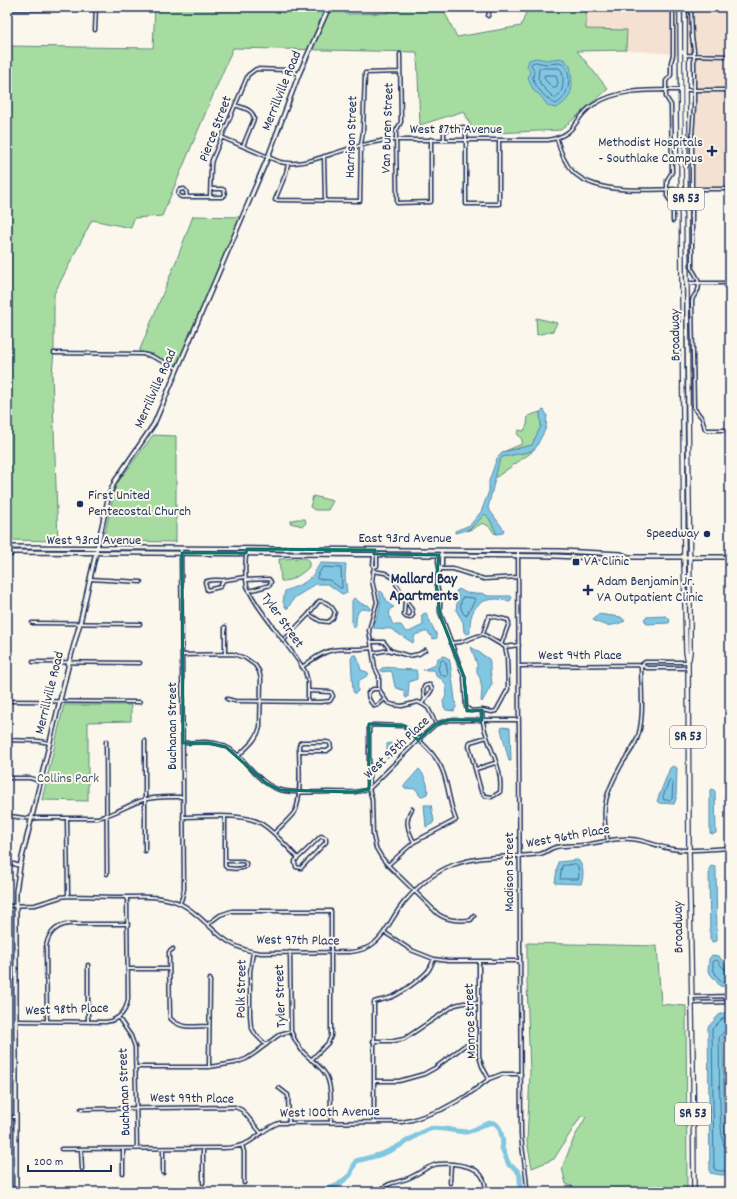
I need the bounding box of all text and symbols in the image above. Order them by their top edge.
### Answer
street label: Merrillville Road [257,48,307,134]
street label: Van Buren Street [376,82,400,174]
street label: Pierce Street [194,93,238,165]
street label: Harrison Street [341,95,363,179]
street label: West 87th Avenue [410,120,502,140]
place label: Methodist Hospitals - Southlake Campus [598,133,703,169]
marker: Methodist Hospitals - Southlake Campus [706,145,718,157]
road number: SR 53 [668,188,704,210]
street label: Broadway [666,308,686,361]
street label: Merrillville Road [130,346,182,432]
place label: First United Pentecostal Church [88,486,191,522]
marker: First United Pentecostal Church [75,499,85,509]
place label: Speedway [646,524,699,544]
street label: East 93rd Avenue [358,529,452,549]
marker: Speedway [702,529,712,539]
street label: West 93rd Avenue [47,531,141,551]
place label: VA Clinic [584,552,629,572]
marker: VA Clinic [571,557,581,567]
district label: Mallard Bay Apartments [390,569,458,608]
place label: Adam Benjamin Jr. VA Outpatient Clinic [597,572,703,608]
marker: Adam Benjamin Jr. VA Outpatient Clinic [582,584,594,596]
street label: Tyler Street [256,589,308,653]
street label: West 94th Place [538,646,622,666]
street label: Merrillville Road [30,650,70,736]
street label: Buchanan Street [163,682,183,770]
street label: West 95th Place [359,712,435,784]
road number: SR 53 [670,726,706,748]
park label: Collins Park [37,769,99,789]
street label: West 96th Place [525,820,611,854]
street label: Madison Street [500,832,520,912]
street label: Broadway [669,900,689,953]
street label: West 97th Place [256,930,340,952]
street label: Polk Street [231,959,253,1019]
street label: Tyler Street [270,964,292,1028]
street label: Monroe Street [460,983,482,1059]
street label: West 98th Place [25,999,109,1021]
street label: Buchanan Street [113,1048,137,1136]
street label: West 99th Place [150,1088,234,1110]
street label: West 100th Avenue [280,1102,380,1124]
road number: SR 53 [675,1103,711,1125]
scale bar [28,1147,111,1173]
text: 200 m [34,1154,63,1171]

